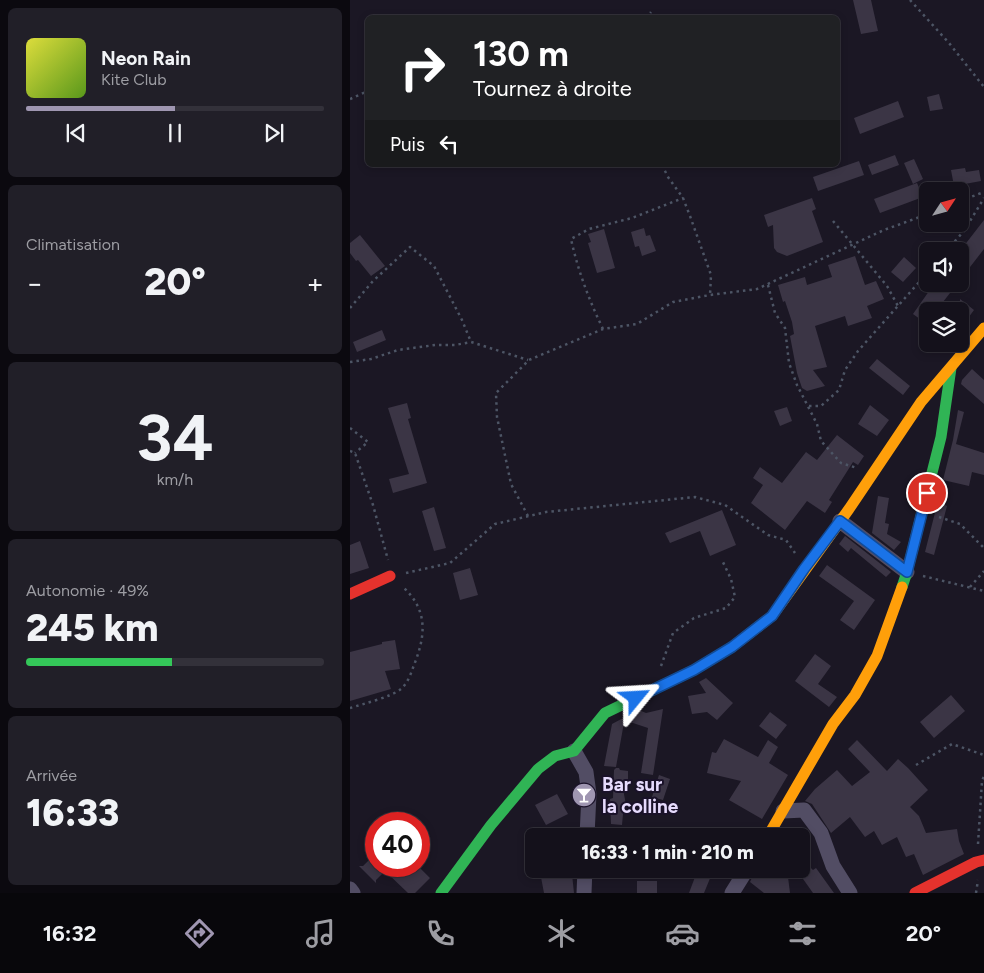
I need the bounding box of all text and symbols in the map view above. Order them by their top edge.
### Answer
text: 130 m [473,33,569,75]
icon: right [390,35,455,100]
text: Neon Rain [101,47,191,70]
text: Kite Club [101,70,167,89]
text: Tournez à droite [473,75,632,102]
icon: previous [62,119,90,147]
icon: pause [161,119,189,147]
icon: next [260,119,288,147]
icon: left [435,130,463,158]
text: Puis [390,133,425,156]
north arrow [919,182,969,232]
map controls [919,182,969,352]
text: Climatisation [26,235,120,254]
button: sound [919,242,969,292]
text: 20° [144,259,206,305]
text: − [26,266,43,300]
text: + [307,266,324,300]
button: layers [919,302,969,352]
text: 34 [136,398,214,476]
text: km/h [157,470,193,489]
pin [906,472,948,514]
icon: arrive [913,479,941,507]
text: Autonomie · 49% [26,581,149,600]
text: 245 km [26,605,159,651]
position arrow [609,671,661,723]
text: Arrivée [26,766,77,785]
place label: Bar sur la colline [602,773,679,818]
bar icon: Bar sur la colline [571,782,597,808]
text: 16:33 [26,790,119,836]
speed limit sign: 40 [365,812,430,877]
text: 16:33 · 1 min · 210 m [581,841,754,864]
icon: directions [182,916,217,951]
icon: music [303,916,338,951]
icon: phone [423,916,458,951]
icon: climate [544,916,579,951]
icon: car [665,916,700,951]
icon: filters [785,916,820,951]
text: 16:32 [43,920,96,947]
text: 20° [906,920,941,947]

